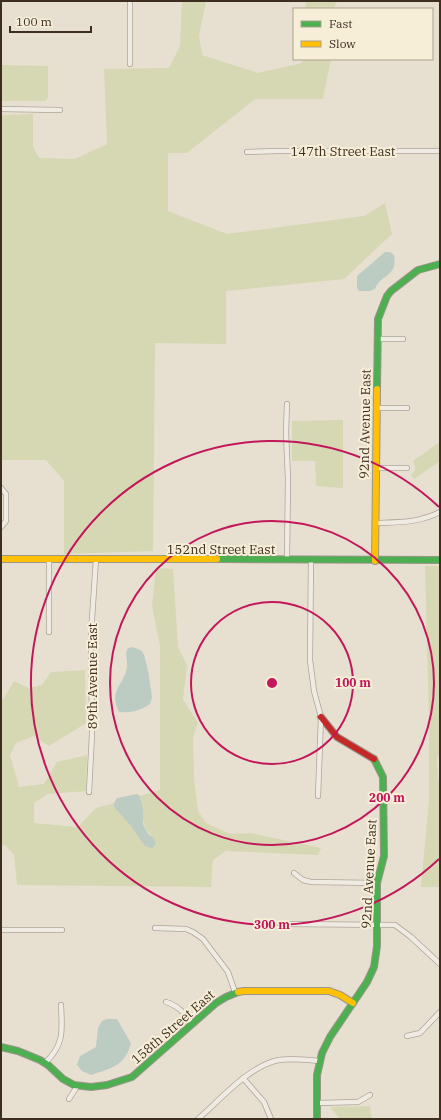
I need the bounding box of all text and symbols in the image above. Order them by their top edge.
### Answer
scale bar [10,8,91,34]
legend [293,8,433,60]
text: 100 m [16,14,52,29]
text: Fast [329,16,353,31]
text: Slow [329,36,356,51]
street label: 147th Street East [291,143,396,160]
street label: 92nd Avenue East [356,369,374,479]
street label: 152nd Street East [167,541,276,558]
street label: 89th Avenue East [84,622,101,729]
text: 100 m [335,675,371,690]
centre of rings [265,676,279,690]
text: 200 m [369,790,405,805]
street label: 92nd Avenue East [358,818,380,929]
text: 300 m [254,917,290,932]
street label: 158th Street East [128,986,218,1068]

